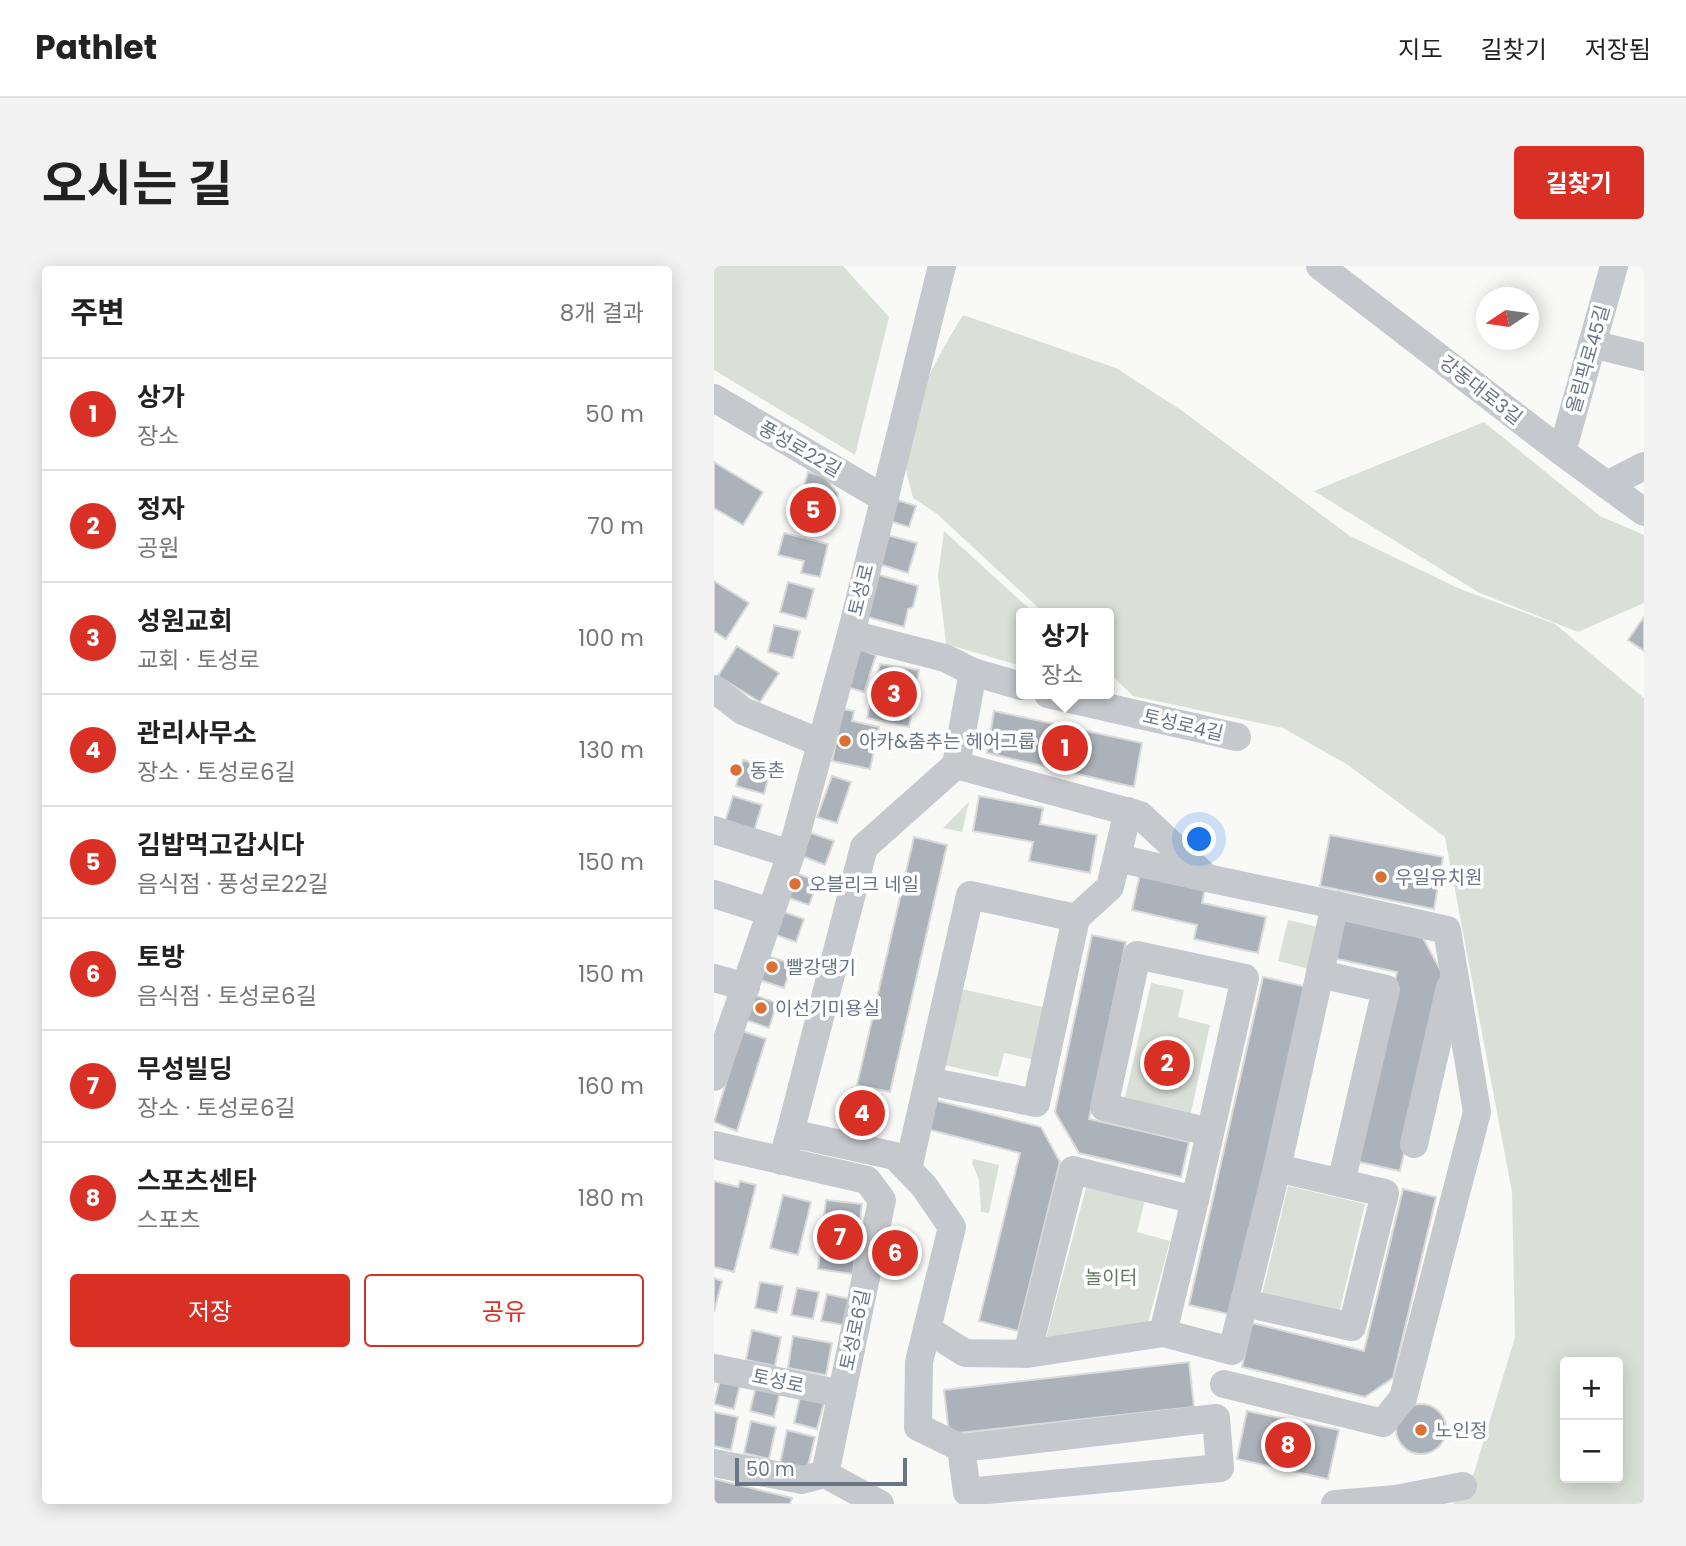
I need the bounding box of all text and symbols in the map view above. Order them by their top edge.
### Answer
text: Pathlet [35,24,157,71]
text: 지도 [1398,33,1443,66]
text: 길찾기 [1481,33,1547,66]
text: 저장됨 [1585,33,1651,66]
button: 길찾기 [1514,146,1644,219]
text: 오시는 길 [42,150,233,218]
north arrow [1476,287,1539,350]
text: 주변 [70,291,125,334]
text: 8개 결과 [560,297,644,329]
street label: 올림픽로45길 [1560,302,1616,416]
street label: 강동대로3길 [1434,349,1528,431]
text: 상가 [137,379,185,415]
text: 1 [89,398,97,430]
text: 50 m [585,398,644,430]
street label: 풍성로22길 [754,414,846,484]
text: 장소 [137,420,179,452]
pin: 5 [790,484,836,536]
text: 정자 [137,491,185,527]
text: 2 [86,510,100,542]
text: 70 m [587,510,644,542]
text: 공원 [137,532,179,564]
street label: 토성로 [842,561,880,619]
text: 성원교회 [137,603,233,639]
popup [1016,608,1114,699]
text: 상가 [1041,618,1089,654]
text: 3 [86,622,100,654]
text: 100 m [578,622,644,654]
text: 교회 · 토성로 [137,644,260,676]
text: 장소 [1041,659,1083,691]
pin: 3 [871,668,917,720]
street label: 토성로4길 [1140,703,1226,747]
text: 관리사무소 [137,715,257,751]
pin: 1 [1042,722,1088,774]
place label: 아카&춤추는 헤어그룹 [859,728,1035,755]
marker: 아카&춤추는 헤어그룹 [837,733,853,749]
text: 4 [85,734,101,766]
text: 130 m [579,734,644,766]
text: 장소 · 토성로6길 [137,756,296,788]
place label: 동촌 [750,757,785,784]
marker: 동촌 [728,762,744,778]
your location [1182,822,1216,856]
text: 김밥먹고갑시다 [137,827,304,863]
text: 5 [86,846,100,878]
text: 150 m [578,846,644,878]
place label: 우일유치원 [1395,864,1482,891]
text: 음식점 · 풍성로22길 [137,868,329,900]
marker: 우일유치원 [1373,869,1389,885]
place label: 오블리크 네일 [809,871,919,898]
marker: 오블리크 네일 [787,876,803,892]
text: 토방 [137,939,185,975]
place label: 빨강댕기 [786,954,856,981]
text: 6 [86,958,100,990]
text: 150 m [578,958,644,990]
marker: 빨강댕기 [764,959,780,975]
text: 음식점 · 토성로6길 [137,980,317,1012]
place label: 이선기미용실 [775,995,880,1022]
marker: 이선기미용실 [753,1000,769,1016]
pin: 2 [1144,1037,1190,1089]
text: 무성빌딩 [137,1051,233,1087]
text: 7 [87,1070,99,1102]
text: 160 m [578,1070,644,1102]
pin: 4 [839,1087,885,1139]
text: 장소 · 토성로6길 [137,1092,296,1124]
text: 스포츠센타 [137,1163,257,1199]
text: 8 [86,1182,100,1214]
text: 180 m [578,1182,644,1214]
text: 스포츠 [137,1204,200,1236]
pin: 7 [817,1211,863,1263]
pin: 6 [872,1227,918,1279]
park label: 놀이터 [1085,1264,1137,1291]
button: 저장 [70,1274,350,1347]
button: 공유 [364,1274,644,1347]
street label: 토성로6길 [833,1287,877,1373]
map controls [1560,1357,1623,1483]
button: + [1560,1357,1623,1420]
street label: 토성로 [750,1362,806,1400]
place label: 노인정 [1435,1417,1487,1444]
pin: 8 [1265,1419,1311,1471]
button: − [1560,1420,1623,1483]
marker: 노인정 [1413,1422,1429,1438]
scale bar [735,1455,906,1487]
text: 50 m [746,1456,795,1483]

